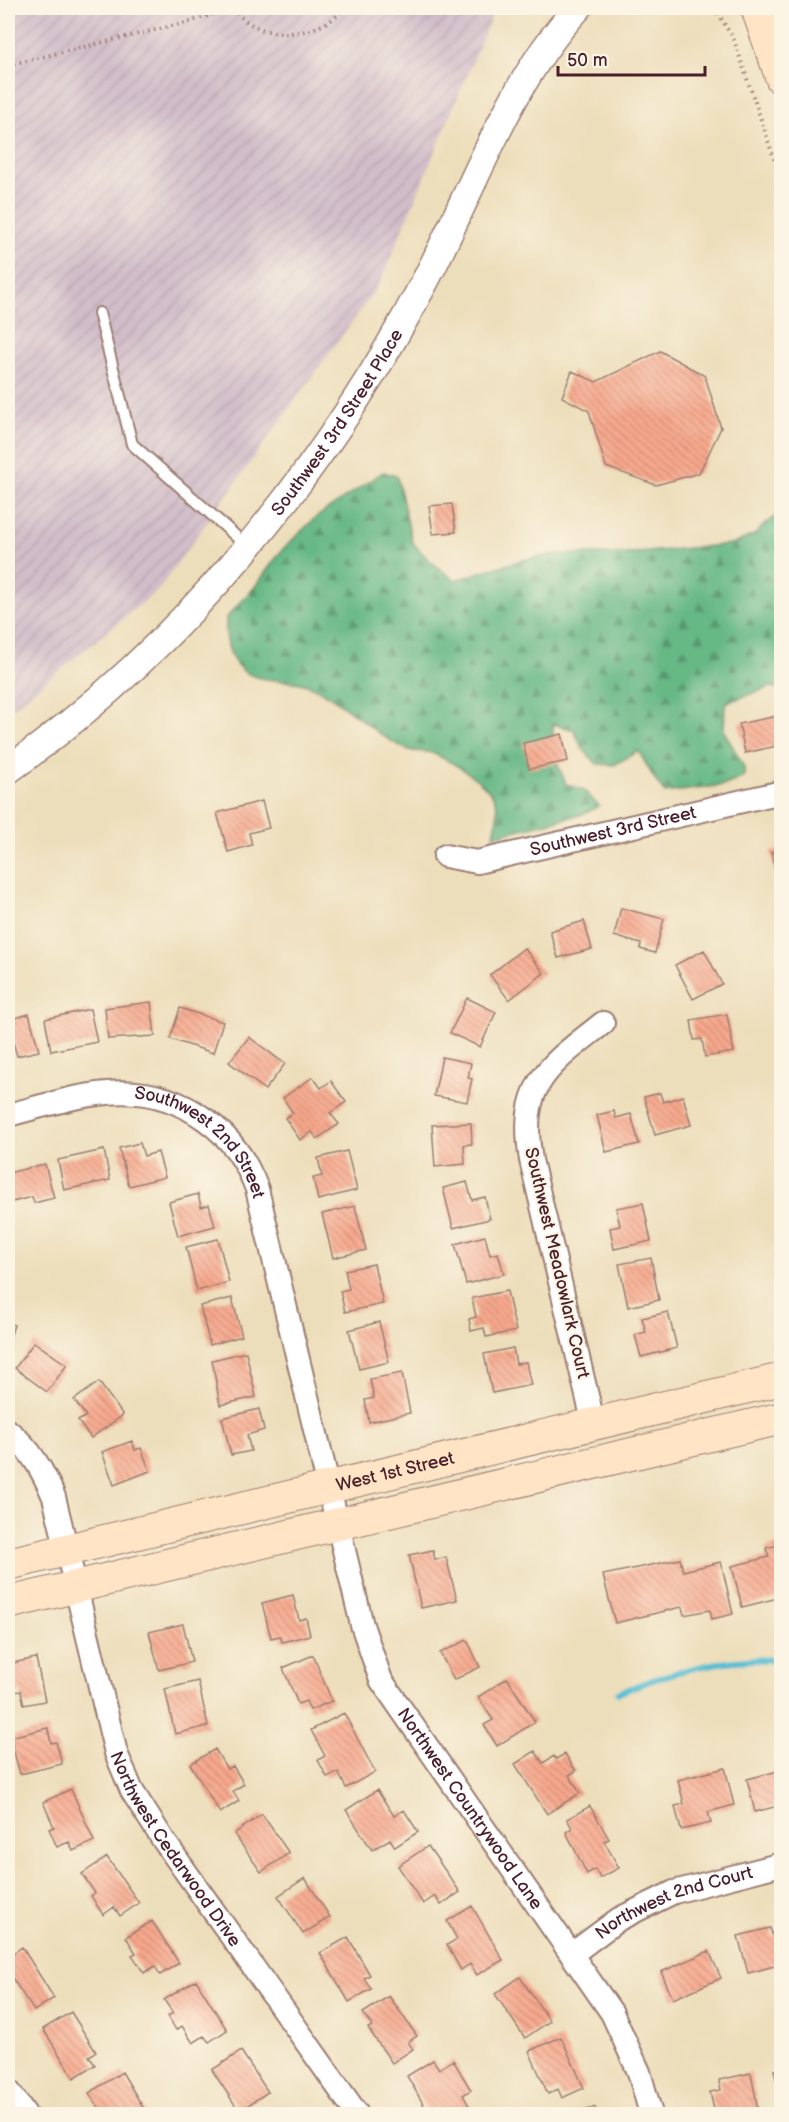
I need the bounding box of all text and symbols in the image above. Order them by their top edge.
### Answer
scale bar [558,39,705,77]
text: 50 m [567,50,608,71]
street label: Southwest 3rd Street Place [267,325,407,520]
street label: Southwest 3rd Street [528,801,698,860]
street label: Southwest 2nd Street [134,1082,269,1201]
street label: Southwest Meadowlark Court [520,1145,594,1381]
street label: West 1st Street [334,1447,457,1496]
street label: Northwest Countrywood Lane [393,1704,548,1914]
street label: Northwest Cedarwood Drive [106,1748,246,1951]
street label: Northwest 2nd Court [591,1861,755,1944]

